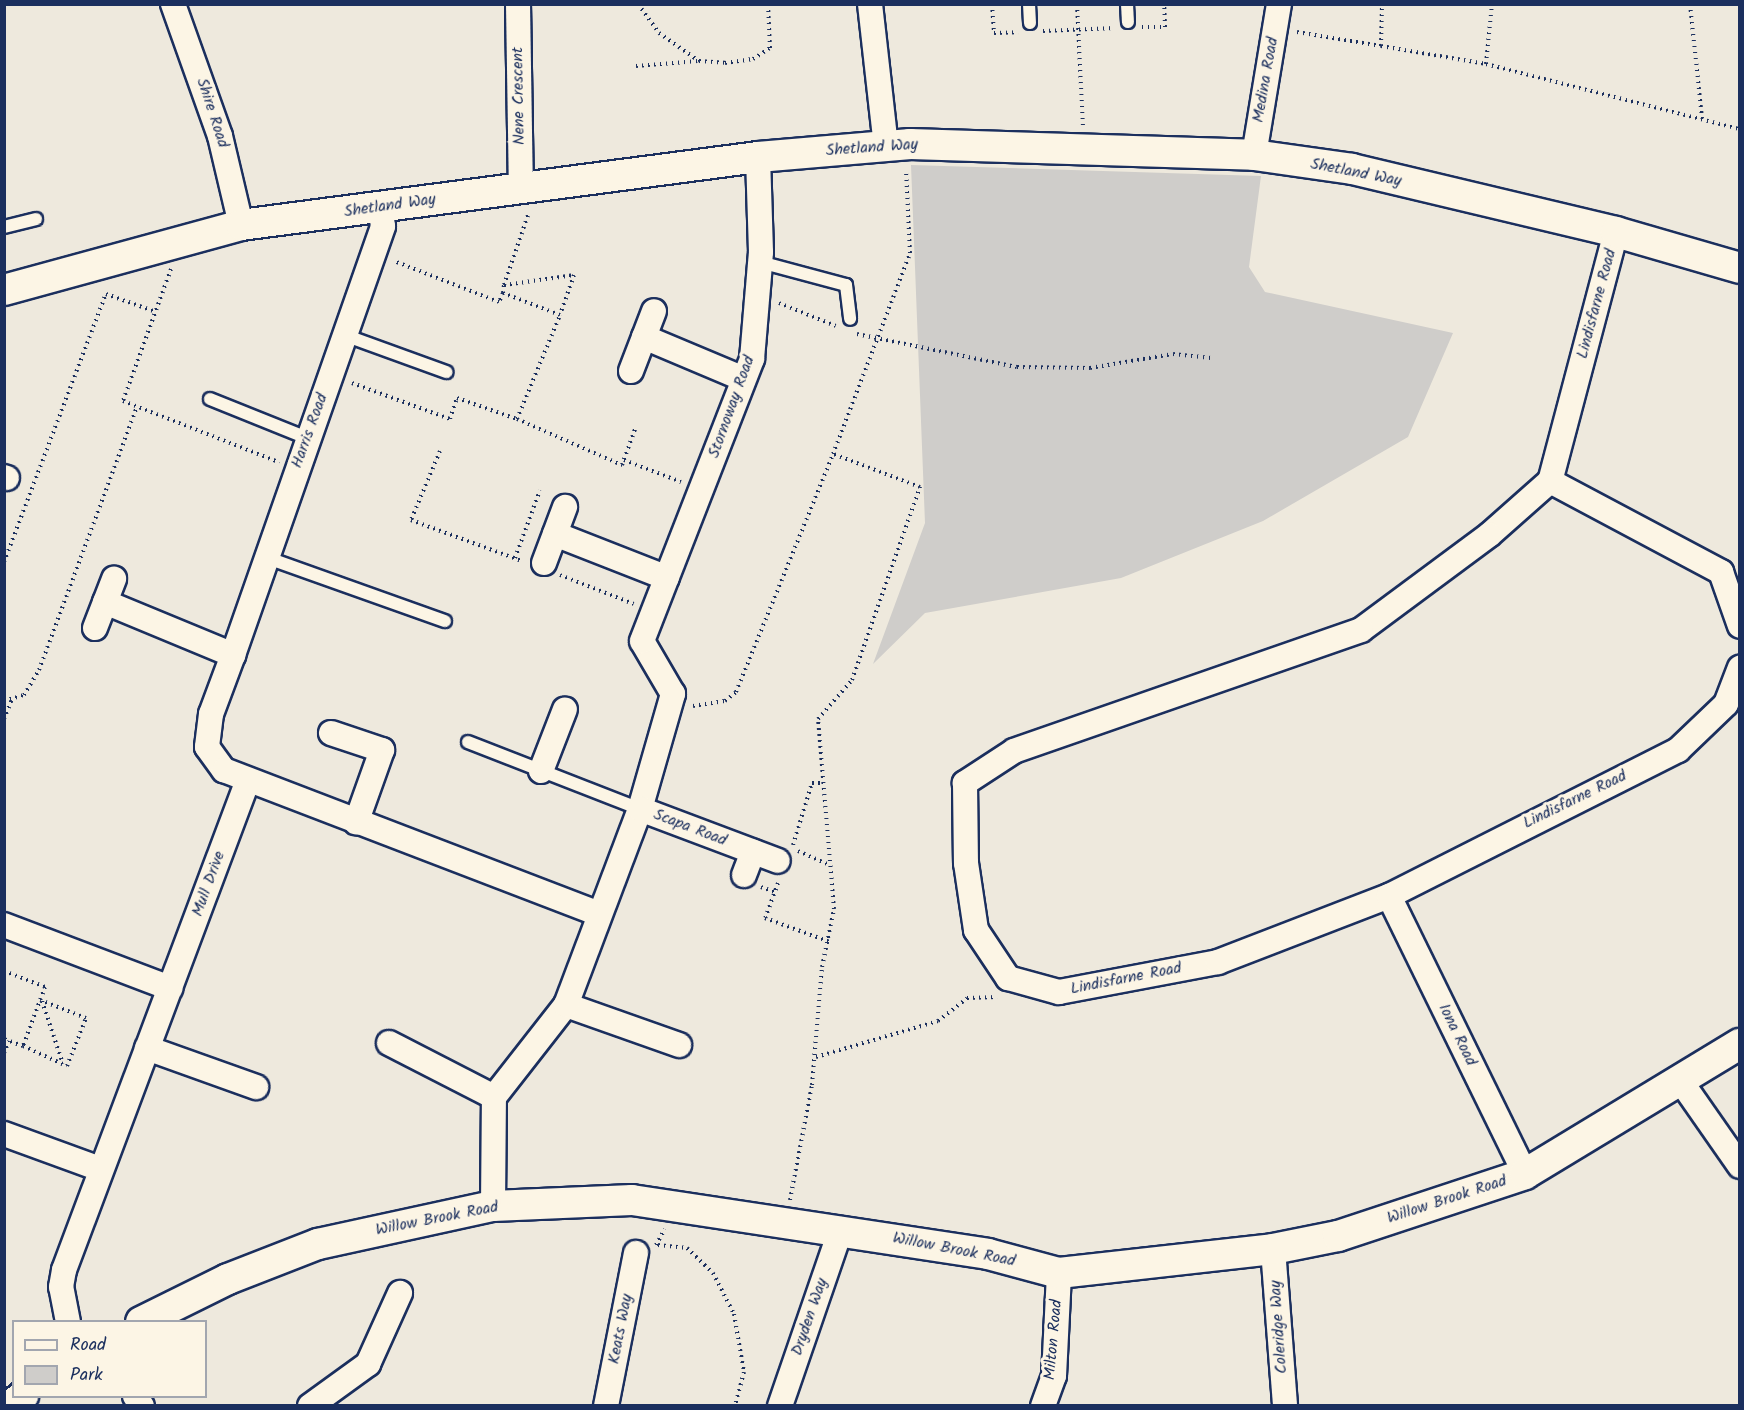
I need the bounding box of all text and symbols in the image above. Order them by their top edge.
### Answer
street label: Medina Road [1249,36,1283,124]
street label: Nene Crescent [509,47,529,145]
street label: Shire Road [192,76,232,150]
street label: Shetland Way [825,135,919,161]
street label: Shetland Way [1309,155,1403,191]
street label: Shetland Way [343,190,437,222]
street label: Lindisfarne Road [1573,247,1621,361]
street label: Stornoway Road [705,353,759,461]
street label: Harris Road [288,391,332,471]
street label: Lindisfarne Road [1520,767,1630,833]
street label: Scapa Road [651,805,729,851]
street label: Mull Drive [188,849,230,919]
street label: Lindisfarne Road [1069,959,1183,999]
street label: Iona Road [1434,1001,1480,1069]
street label: Willow Brook Road [1385,1172,1509,1228]
street label: Willow Brook Road [374,1198,500,1240]
street label: Willow Brook Road [891,1229,1017,1271]
street label: Dryden Way [788,1276,832,1358]
street label: Coleridge Way [1266,1280,1292,1374]
street label: Keats Way [605,1292,637,1366]
street label: Milton Road [1041,1299,1067,1381]
legend [12,1320,207,1398]
text: Road [70,1331,106,1360]
text: Park [70,1361,103,1390]

